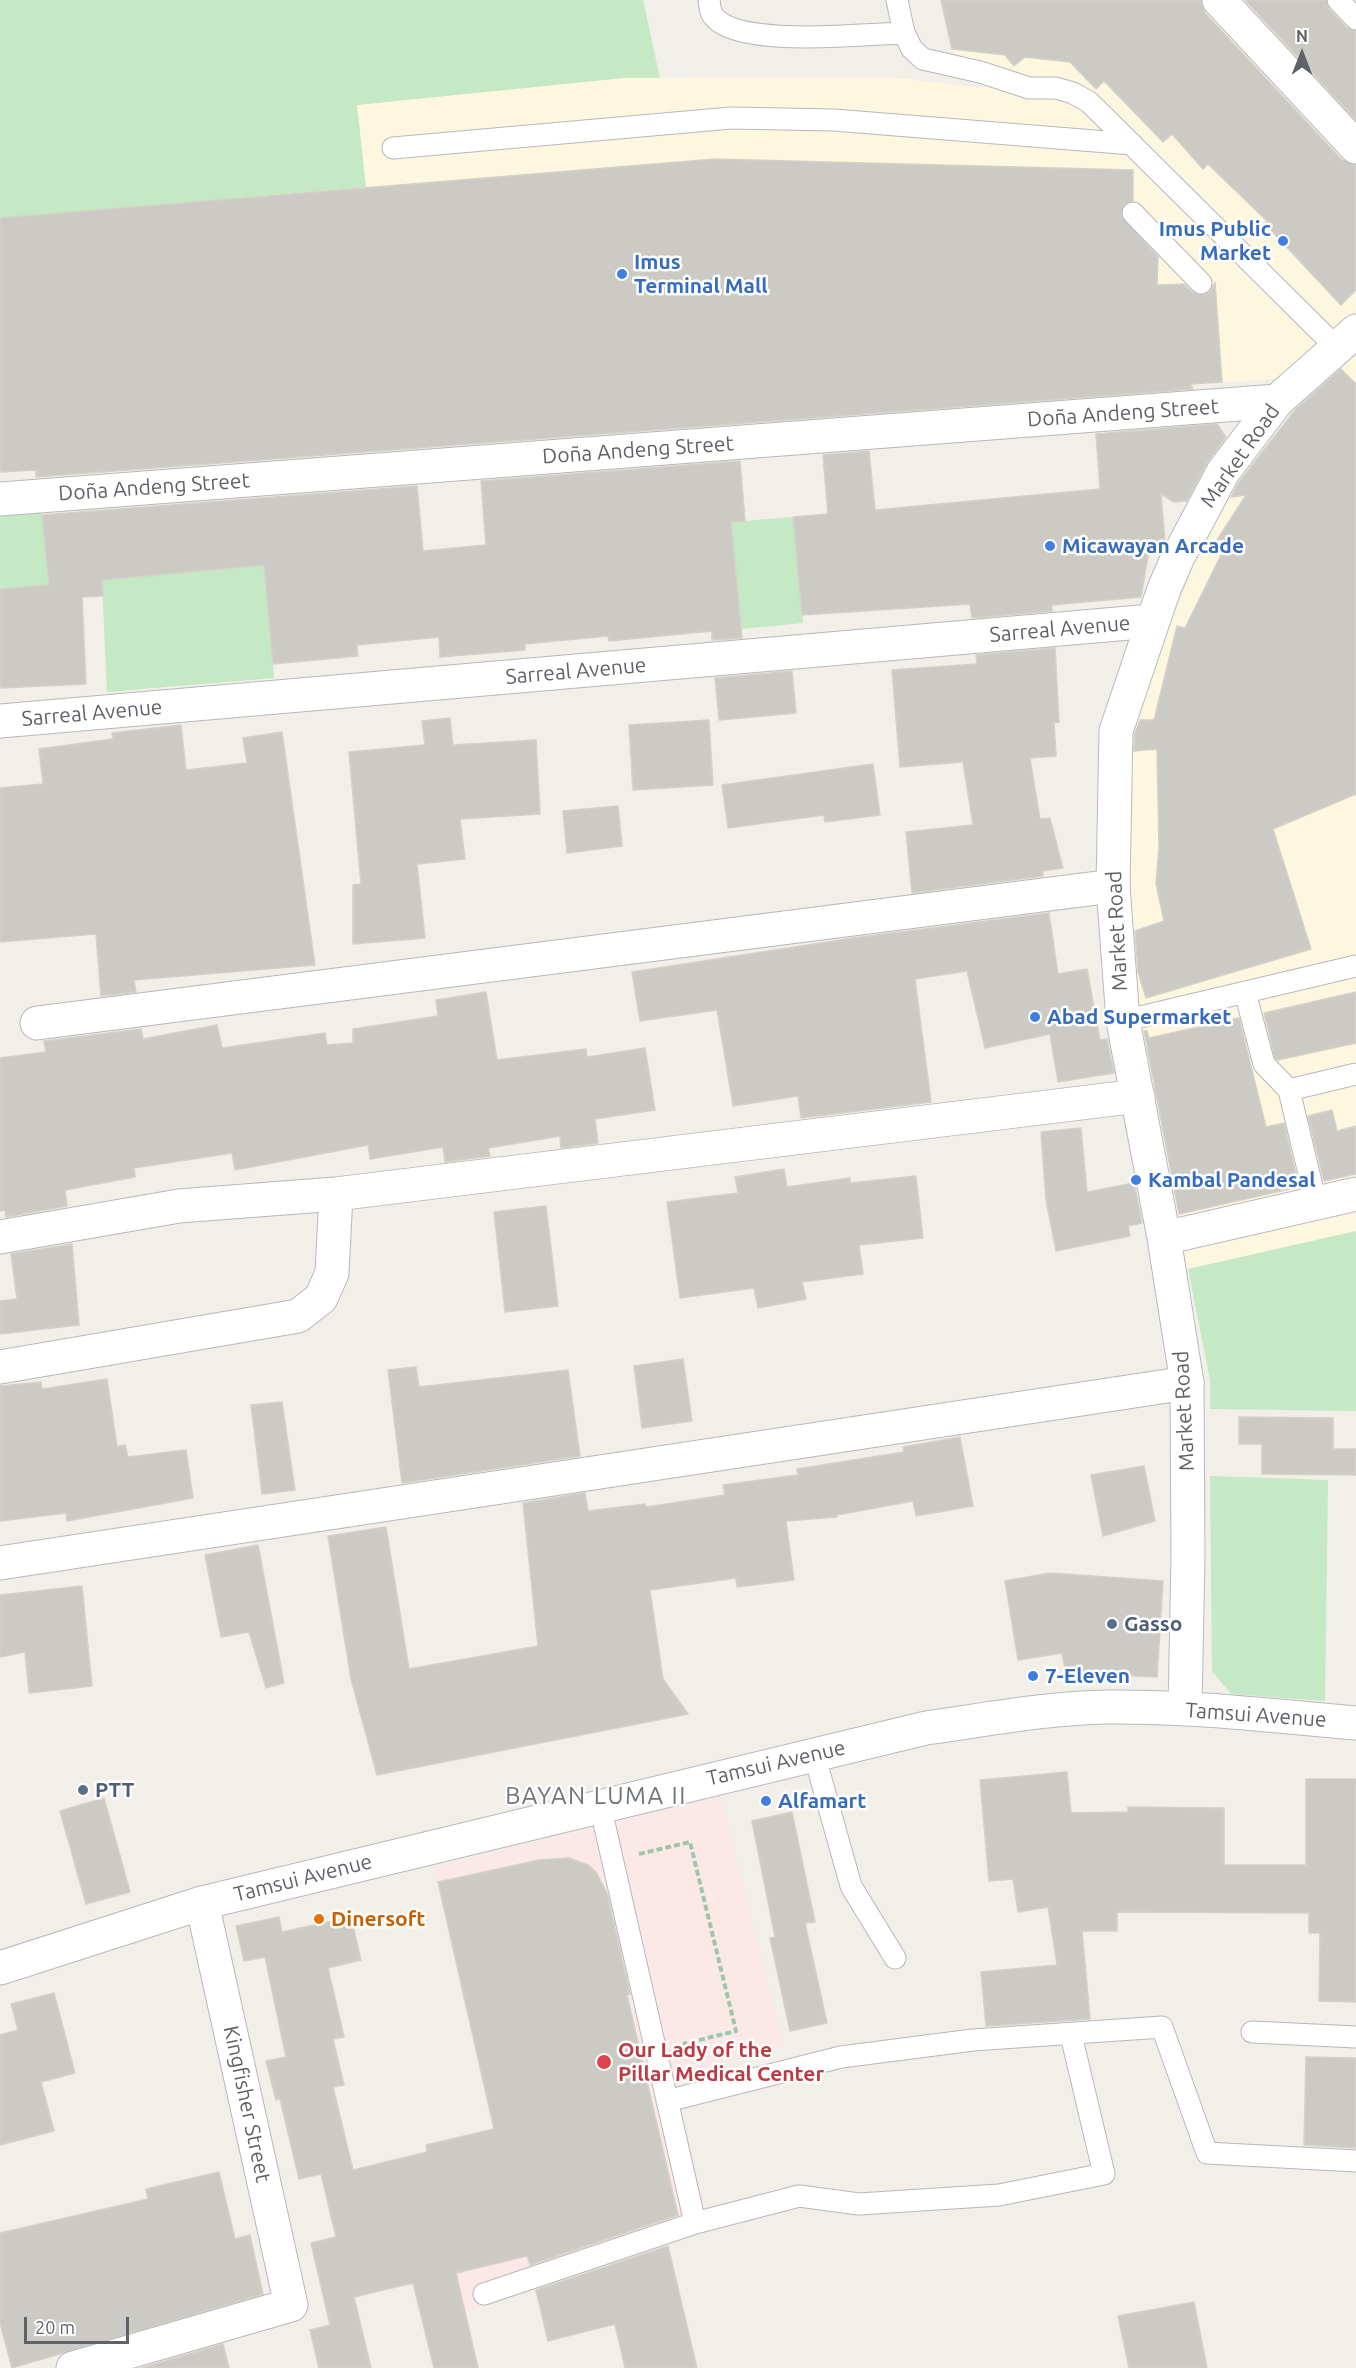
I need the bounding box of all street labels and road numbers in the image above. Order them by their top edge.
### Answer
street label: Doña Andeng Street [1026,394,1220,432]
street label: Market Road [1195,399,1285,513]
street label: Doña Andeng Street [541,431,735,469]
street label: Doña Andeng Street [57,468,251,506]
street label: Sarreal Avenue [989,610,1131,648]
street label: Sarreal Avenue [505,652,647,690]
street label: Sarreal Avenue [21,694,163,732]
street label: Market Road [1101,870,1133,992]
street label: Market Road [1168,1350,1200,1472]
street label: Tamsui Avenue [1185,1697,1327,1733]
street label: Tamsui Avenue [704,1735,848,1791]
street label: Tamsui Avenue [231,1849,375,1907]
street label: Kingfisher Street [218,2023,276,2185]

